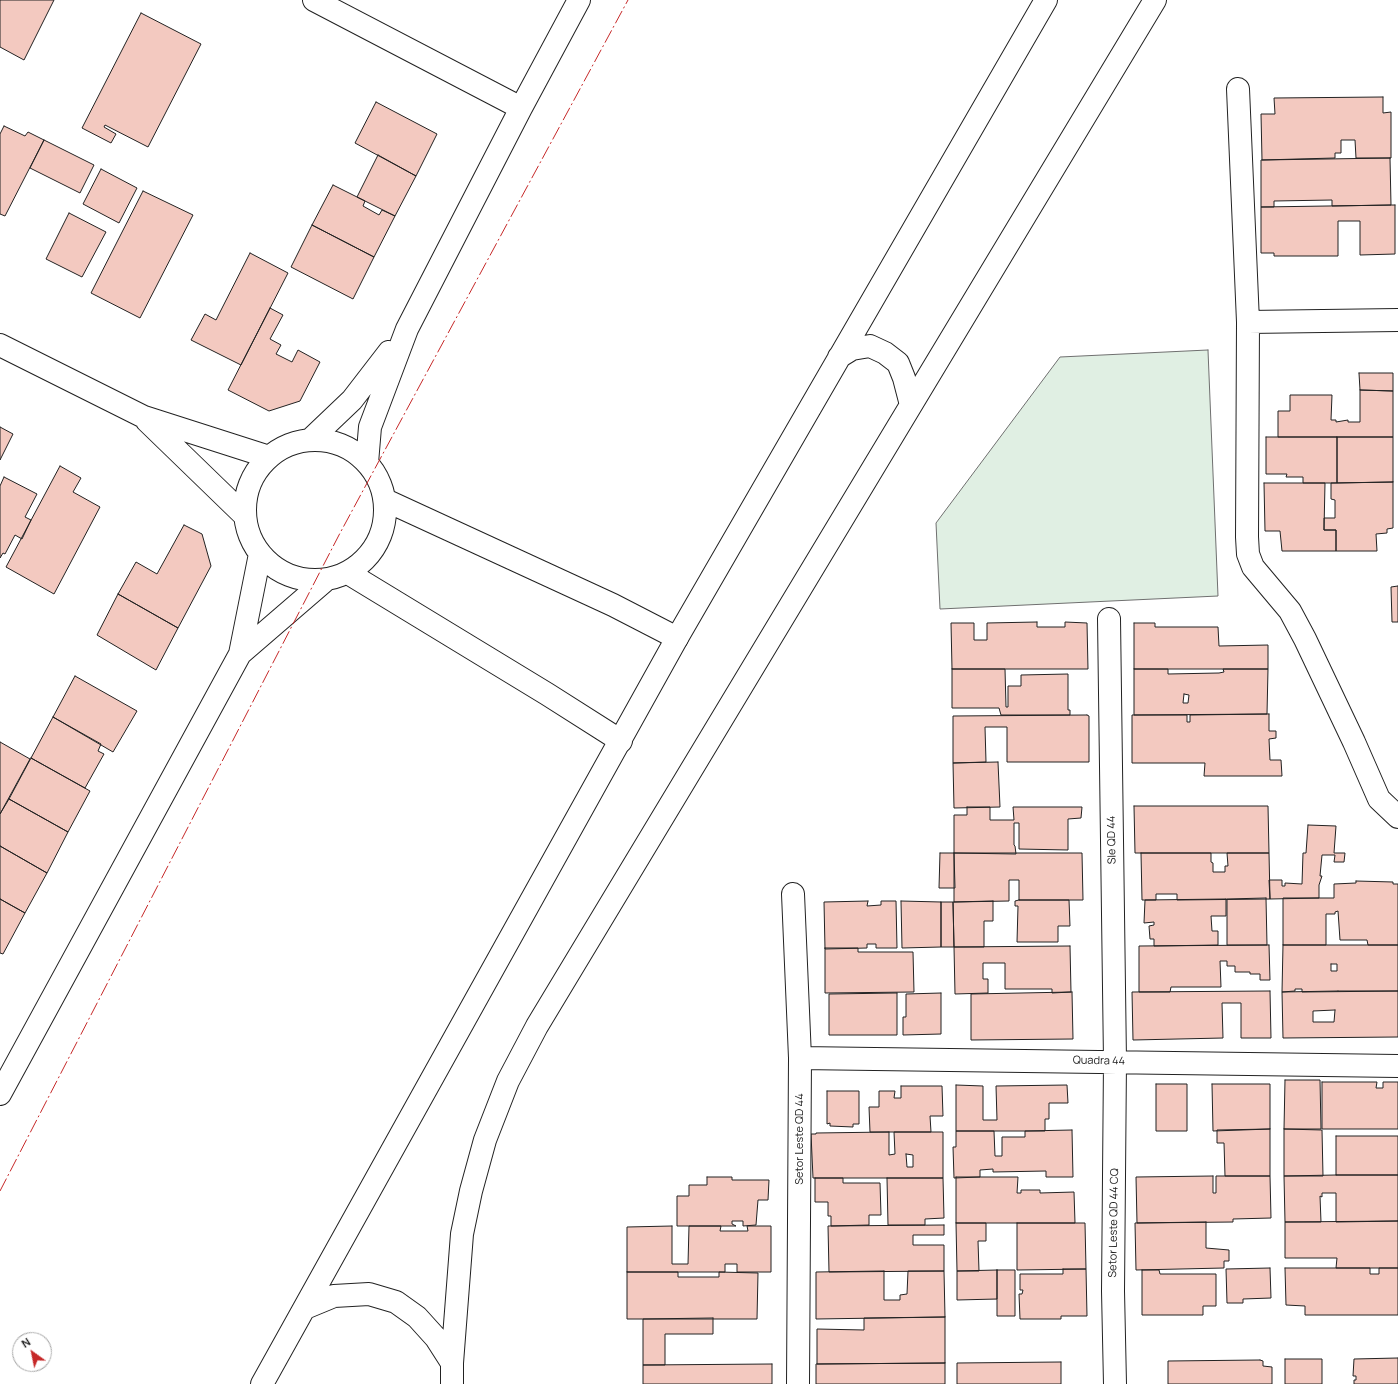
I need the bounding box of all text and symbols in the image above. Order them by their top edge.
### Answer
street label: Sle QD 44 [1105,816,1119,864]
street label: Quadra 44 [1073,1054,1125,1068]
street label: Setor Leste QD 44 [793,1093,807,1185]
street label: Setor Leste QD 44 CQ [1106,1168,1122,1278]
north arrow [12,1332,52,1372]
text: N [18,1334,33,1351]

